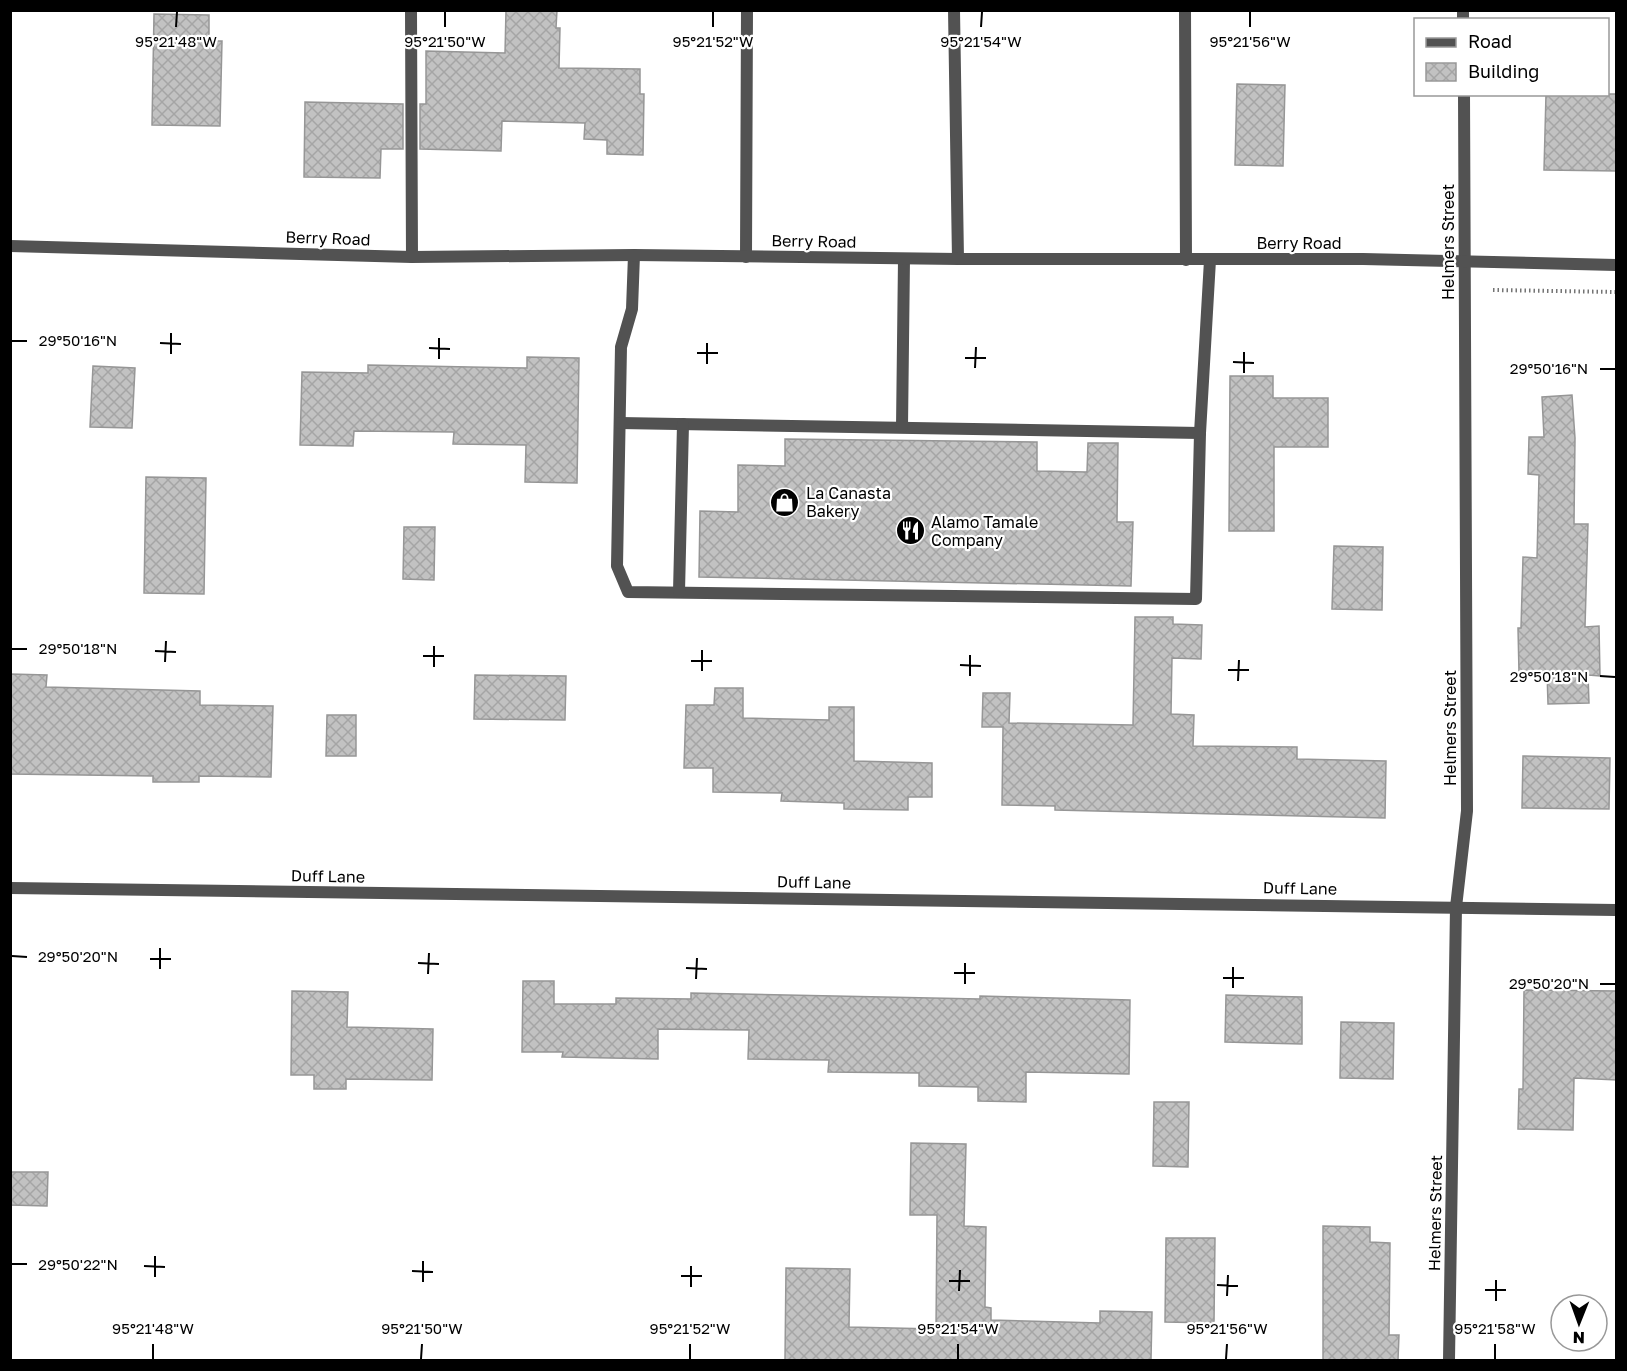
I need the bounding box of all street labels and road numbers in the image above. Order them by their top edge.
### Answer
street label: Helmers Street [1438,184,1458,300]
street label: Berry Road [285,227,371,249]
street label: Berry Road [771,230,857,252]
street label: Berry Road [1256,233,1342,253]
street label: Helmers Street [1440,670,1460,786]
street label: Duff Lane [291,865,365,887]
street label: Duff Lane [777,871,851,893]
street label: Duff Lane [1263,877,1337,899]
street label: Helmers Street [1424,1155,1446,1271]

